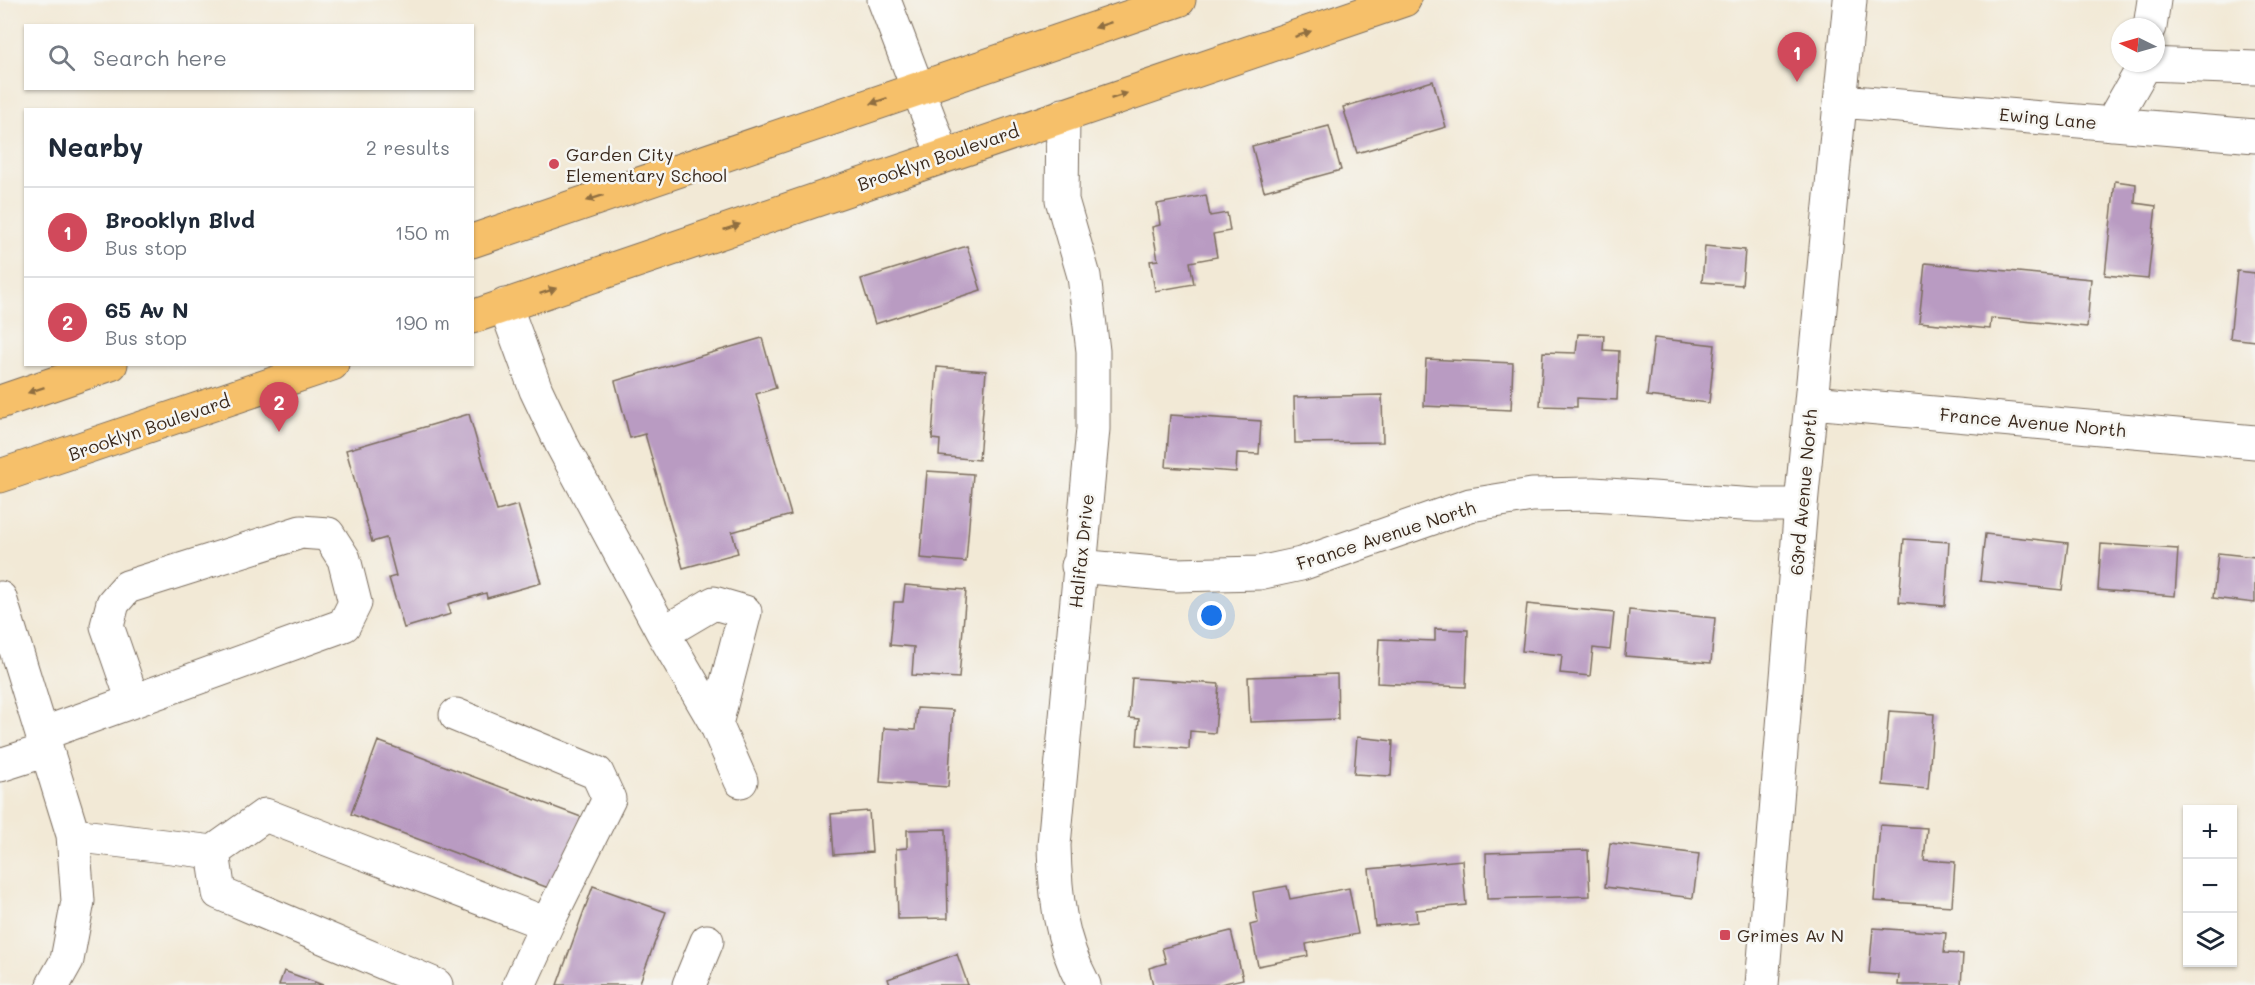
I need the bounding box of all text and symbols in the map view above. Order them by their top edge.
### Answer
north arrow [2111,18,2165,72]
one-way arrow [1094,21,1112,31]
search box [24,24,474,90]
one-way arrow [1294,28,1312,38]
pin: 1 [1778,32,1816,82]
icon: search [45,41,78,74]
text: Search here [93,43,227,72]
one-way arrow [1110,91,1128,100]
one-way arrow [870,97,888,106]
street label: Ewing Lane [1998,102,2098,134]
street label: Brooklyn Boulevard [854,118,1022,196]
text: Nearby [48,130,143,164]
text: 2 results [366,134,450,160]
place label: Garden City Elementary School [566,142,728,187]
marker: Garden City Elementary School [547,157,561,171]
one-way arrow [586,194,604,204]
text: Brooklyn Blvd [105,205,255,234]
text: 1 [63,219,72,245]
text: 150 m [395,219,450,245]
one-way arrow [723,222,741,232]
text: Bus stop [105,234,187,260]
one-way arrow [539,285,557,295]
text: 65 Av N [105,295,189,324]
text: 2 [62,309,73,335]
text: 190 m [395,309,450,335]
text: Bus stop [105,324,187,350]
pin: 2 [260,382,298,432]
one-way arrow [27,386,45,396]
street label: Brooklyn Boulevard [65,388,233,466]
street label: France Avenue North [1939,402,2127,442]
street label: 63rd Avenue North [1784,408,1822,576]
street label: Halifax Drive [1063,493,1099,609]
street label: France Avenue North [1293,495,1479,575]
your location [1197,601,1226,630]
map controls [2183,805,2237,967]
button: + [2183,805,2237,859]
button: − [2183,859,2237,913]
button: layers [2183,913,2237,967]
place label: Grimes Av N [1737,923,1844,947]
marker: Grimes Av N [1718,928,1732,942]

